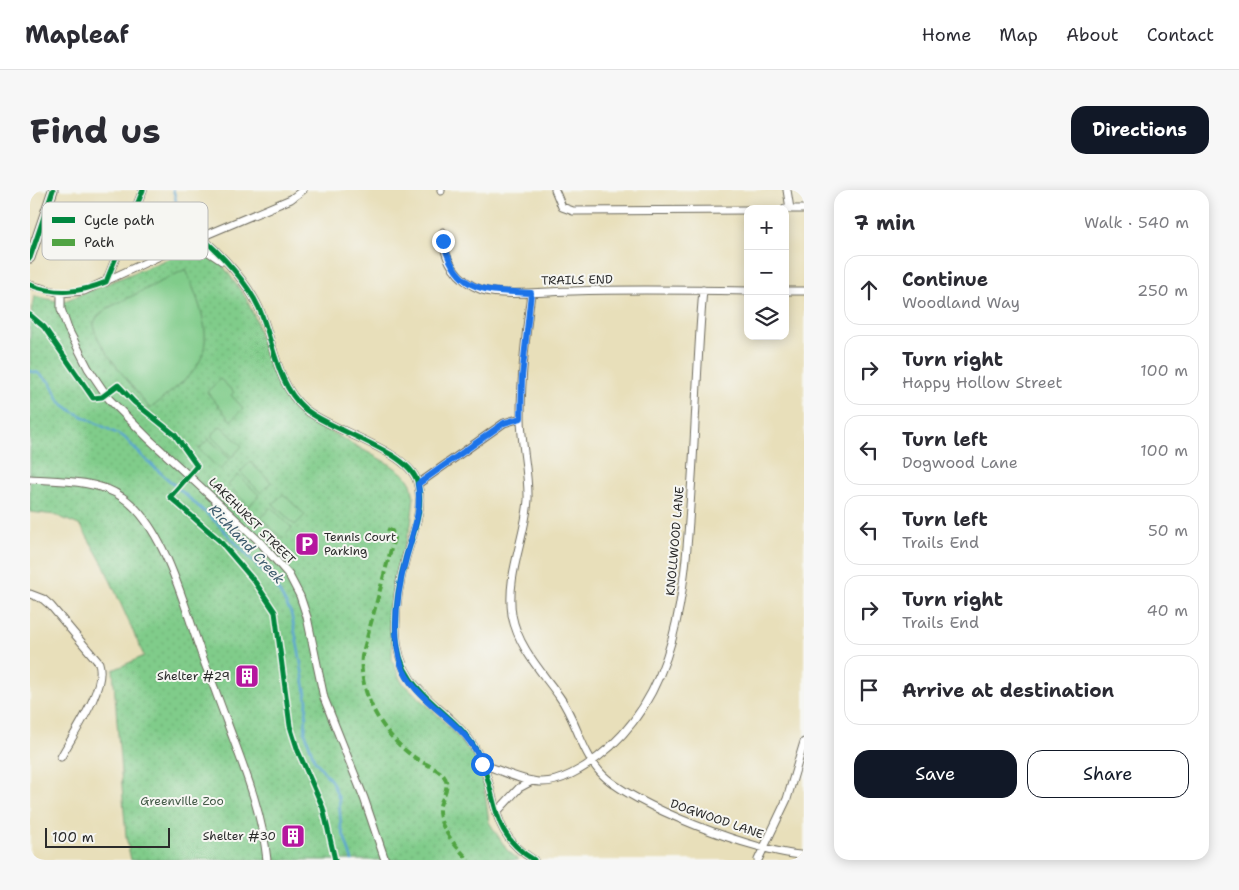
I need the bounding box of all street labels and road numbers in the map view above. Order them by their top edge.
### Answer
street label: TRAILS END [541,271,613,289]
street label: LAKEHURST STREET [205,474,299,568]
street label: KNOLLWOOD LANE [662,486,688,596]
street label: DOGWOOD LANE [668,796,766,842]

